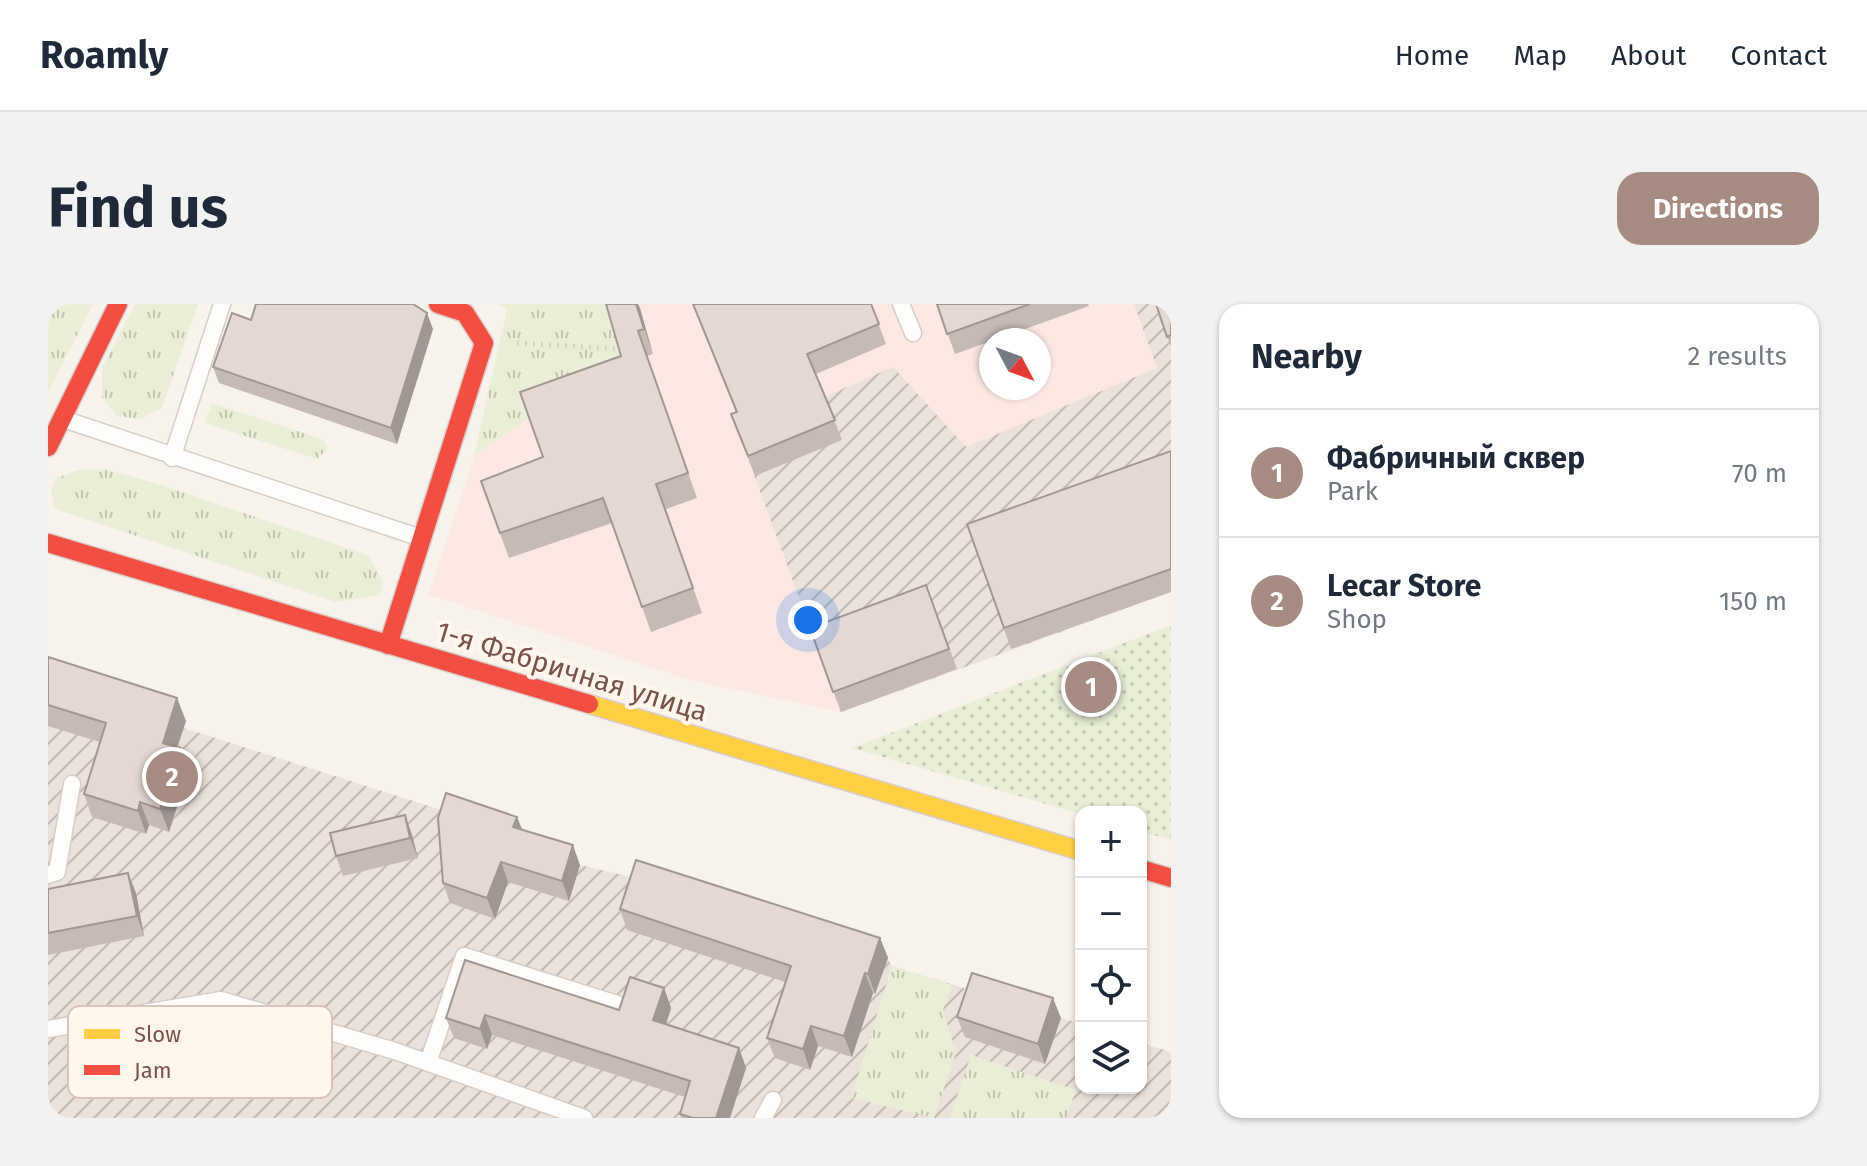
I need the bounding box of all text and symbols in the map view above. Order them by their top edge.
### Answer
text: Roamly [40,32,168,78]
text: Home [1395,39,1469,72]
text: Map [1513,39,1567,72]
text: About [1611,39,1686,72]
text: Contact [1730,39,1827,72]
button: Directions [1617,172,1819,245]
text: Find us [48,175,228,242]
north arrow [979,328,1051,400]
text: Nearby [1251,336,1362,377]
text: 2 results [1687,341,1787,372]
text: Фабричный сквер [1327,440,1585,476]
text: 1 [1271,458,1283,489]
text: 70 m [1732,458,1787,489]
text: Park [1327,476,1378,507]
text: Lecar Store [1327,568,1481,604]
text: 2 [1270,586,1284,617]
text: 150 m [1719,586,1787,617]
your location [788,600,828,640]
text: Shop [1327,604,1387,635]
street label: 1-я Фабричная улица [432,615,711,728]
pin: 1 [1065,657,1117,717]
pin: 2 [146,747,198,807]
map controls [1075,806,1147,1094]
button: + [1075,806,1147,878]
button: − [1075,878,1147,950]
button: locate [1075,950,1147,1022]
legend [68,1006,332,1098]
text: Slow [134,1021,181,1048]
button: layers [1075,1022,1147,1094]
text: Jam [134,1057,172,1084]

